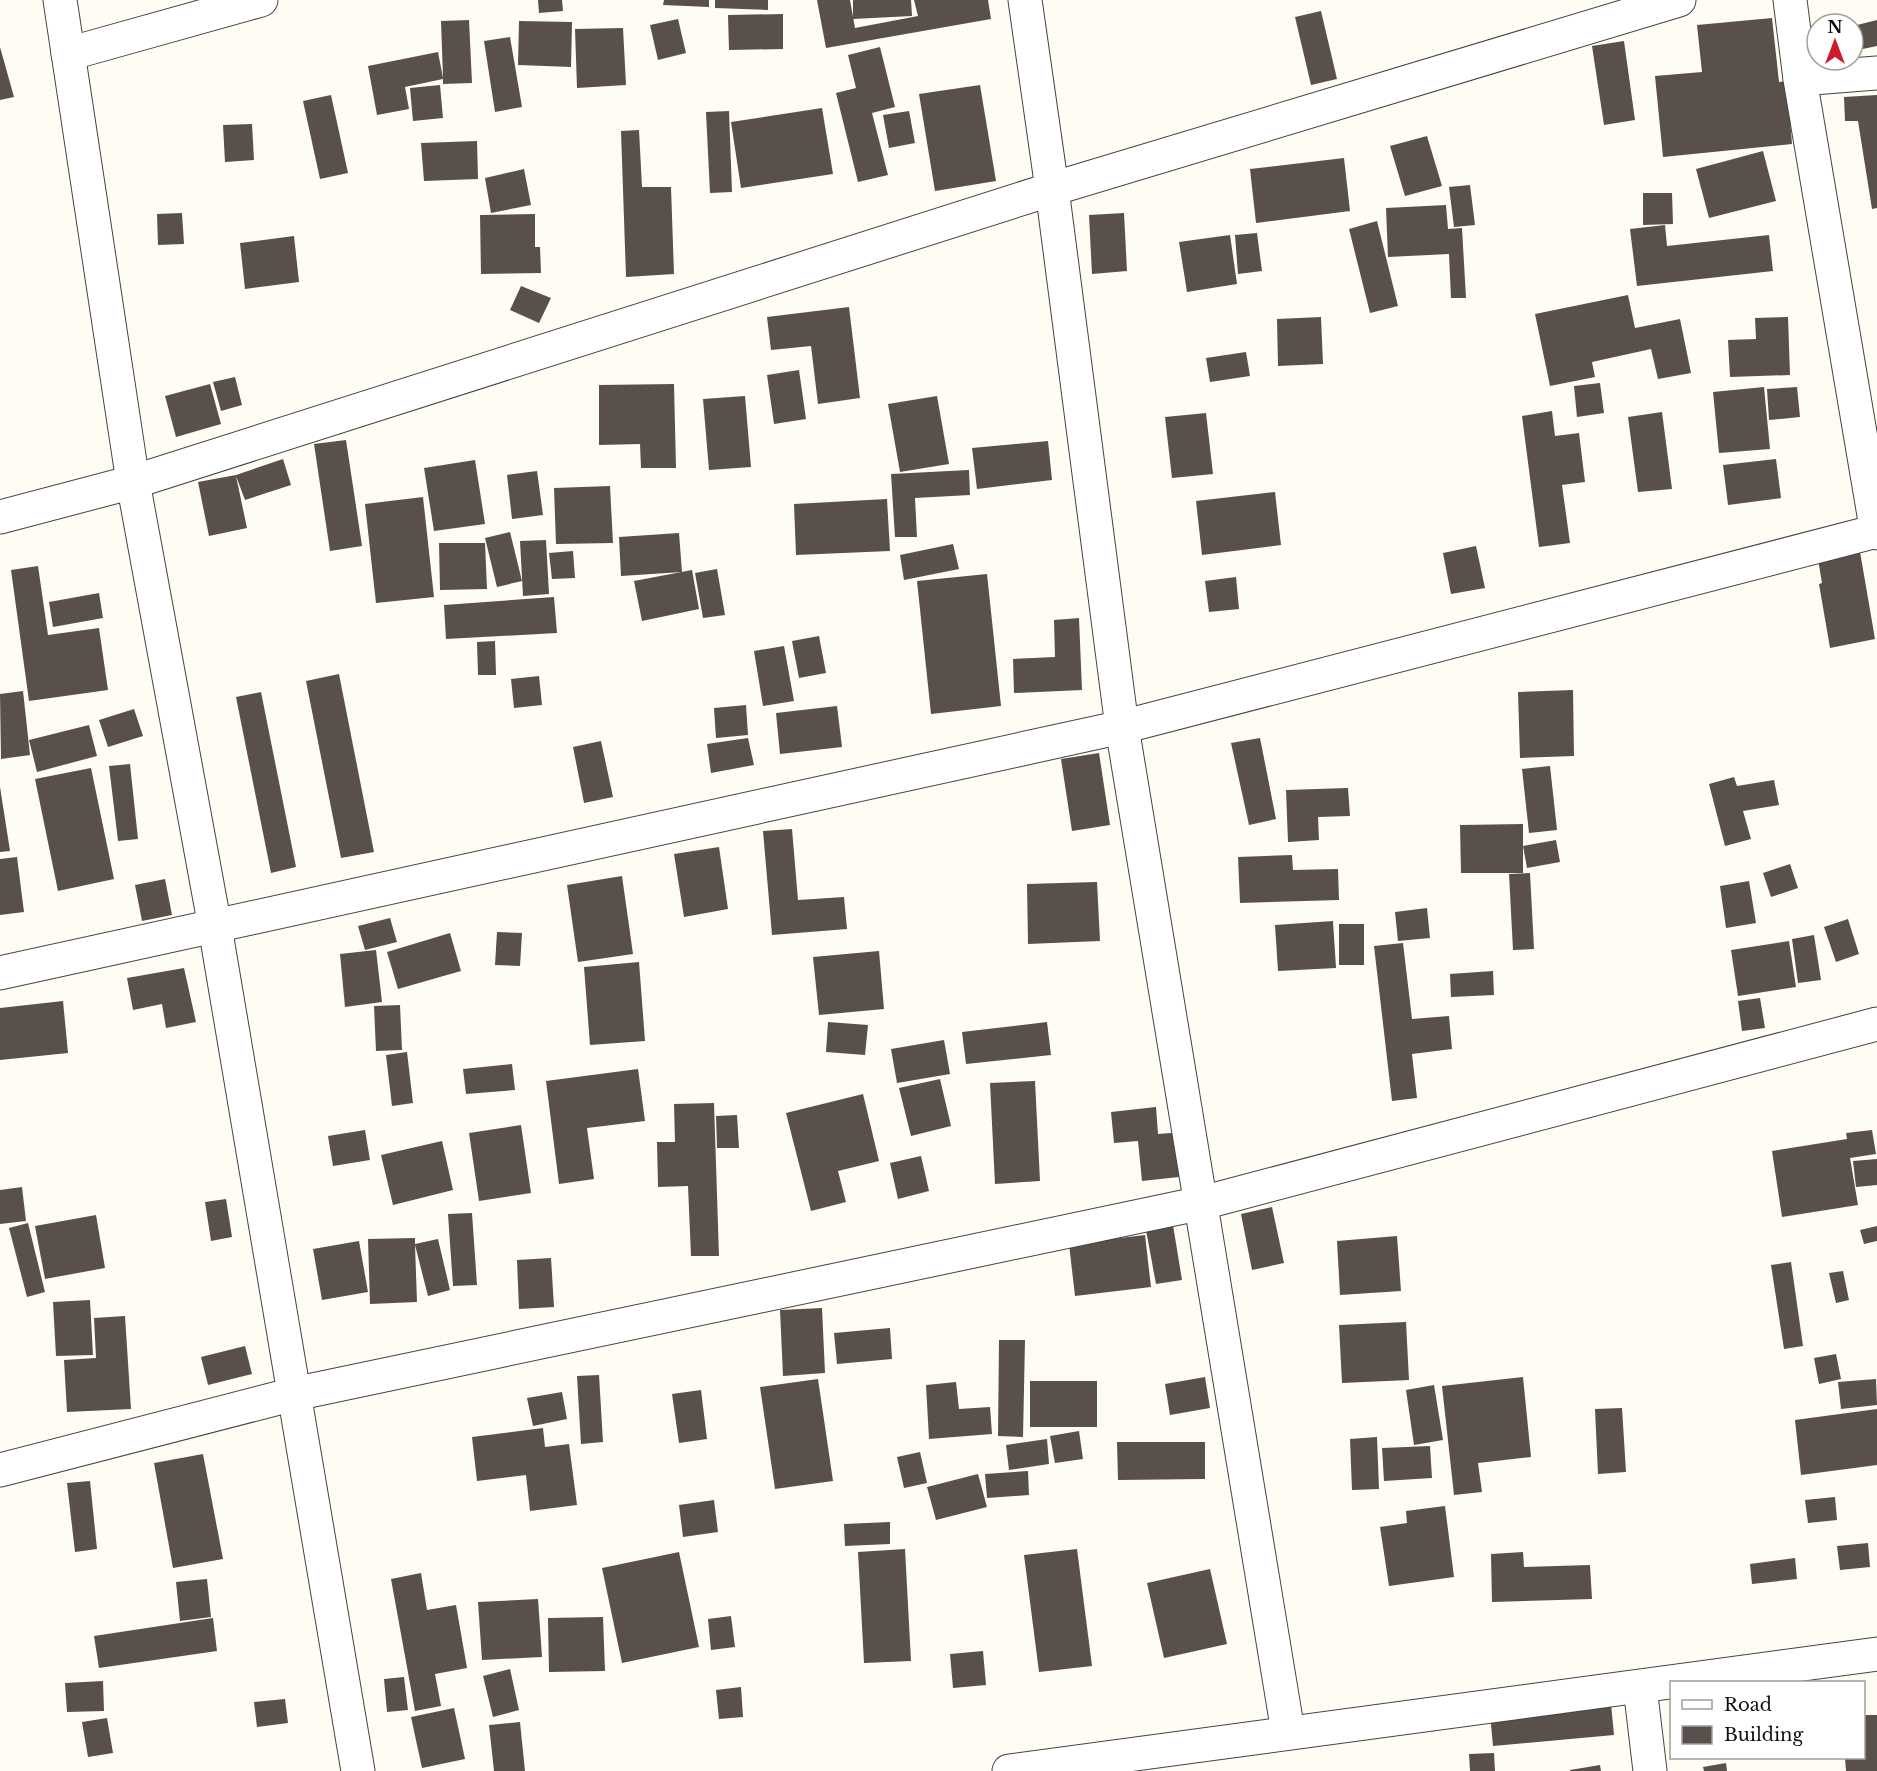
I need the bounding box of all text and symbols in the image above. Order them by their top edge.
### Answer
north arrow [1805,12,1865,72]
text: N [1827,17,1843,37]
legend [1670,1681,1865,1759]
text: Road [1724,1694,1772,1716]
text: Building [1724,1724,1803,1746]

